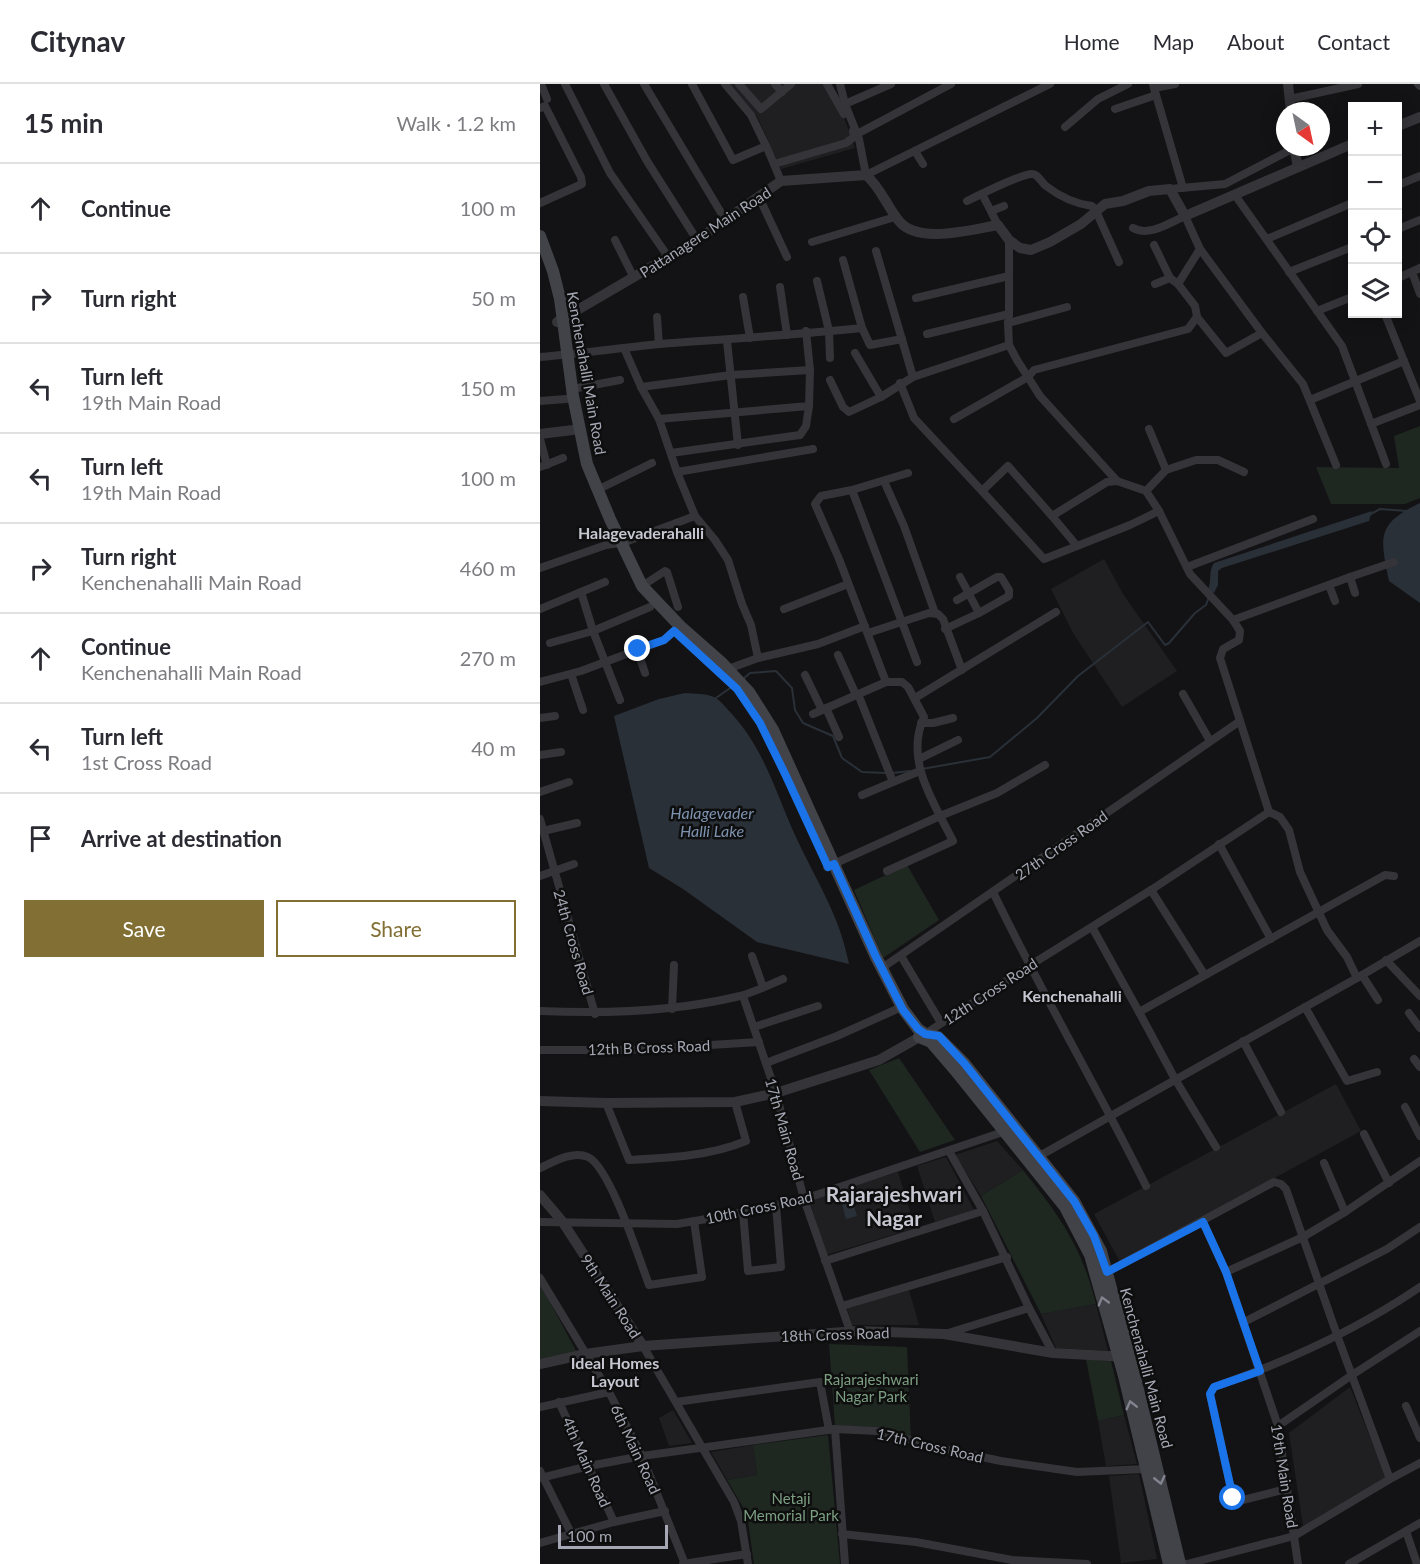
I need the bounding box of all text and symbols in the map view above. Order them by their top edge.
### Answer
text: Citynav [30,24,125,58]
text: Home [1064,29,1120,54]
text: Map [1153,29,1194,54]
text: About [1227,29,1284,54]
text: Contact [1317,29,1390,54]
north arrow [1276,102,1330,156]
map controls [1348,102,1402,318]
button: + [1348,102,1402,156]
text: 15 min [24,107,104,139]
text: Walk · 1.2 km [397,111,516,135]
button: − [1348,156,1402,210]
street label: Pattanagere Main Road [636,183,774,281]
icon: ahead [24,192,57,225]
text: Continue [81,195,171,222]
text: 100 m [460,196,516,220]
button: locate [1348,210,1402,264]
button: layers [1348,264,1402,318]
icon: right [24,282,57,315]
text: Turn right [81,285,176,312]
text: 50 m [471,286,516,310]
street label: Kenchenahalli Main Road [564,290,610,456]
text: Turn left [81,363,163,390]
icon: left [24,372,57,405]
text: 150 m [460,376,516,400]
text: 19th Main Road [81,390,221,414]
text: Turn left [81,453,163,480]
icon: left [24,462,57,495]
text: 100 m [460,466,516,490]
text: 19th Main Road [81,480,221,504]
district label: Halagevaderahalli [578,523,704,542]
text: Turn right [81,543,176,570]
icon: right [24,552,57,585]
text: 460 m [460,556,516,580]
text: Kenchenahalli Main Road [81,570,302,594]
text: Continue [81,633,171,660]
route end [624,635,650,661]
icon: ahead [24,642,57,675]
text: 270 m [460,646,516,670]
text: Kenchenahalli Main Road [81,660,302,684]
text: Turn left [81,723,163,750]
icon: left [24,732,57,765]
text: 40 m [471,736,516,760]
text: 1st Cross Road [81,750,212,774]
water label: Halagevader Halli Lake [670,803,754,840]
street label: 27th Cross Road [1011,806,1111,884]
icon: arrive [24,822,57,855]
text: Arrive at destination [81,825,282,852]
street label: 24th Cross Road [550,887,598,997]
button: Save [24,900,264,957]
button: Share [276,900,516,957]
street label: 12th Cross Road [940,954,1040,1028]
district label: Kenchenahalli [1022,986,1122,1005]
street label: 12th B Cross Road [588,1036,710,1058]
street label: 17th Main Road [762,1076,808,1182]
district label: Rajarajeshwari Nagar [826,1181,962,1230]
street label: 10th Cross Road [704,1187,814,1227]
street label: 9th Main Road [577,1251,645,1341]
street label: Kenchenahalli Main Road [1117,1286,1177,1450]
one-way arrow [1098,1296,1111,1306]
street label: 18th Cross Road [780,1323,890,1345]
district label: Ideal Homes Layout [571,1353,659,1390]
park label: Rajarajeshwari Nagar Park [823,1370,919,1405]
one-way arrow [1125,1400,1138,1410]
street label: 6th Main Road [607,1401,665,1497]
street label: 4th Main Road [559,1414,615,1510]
street label: 19th Main Road [1268,1423,1302,1529]
street label: 17th Cross Road [875,1424,985,1466]
one-way arrow [1153,1475,1166,1485]
route start [1219,1484,1245,1510]
park label: Netaji Memorial Park [743,1489,839,1524]
scale bar [558,1522,668,1550]
text: 100 m [567,1526,612,1545]

